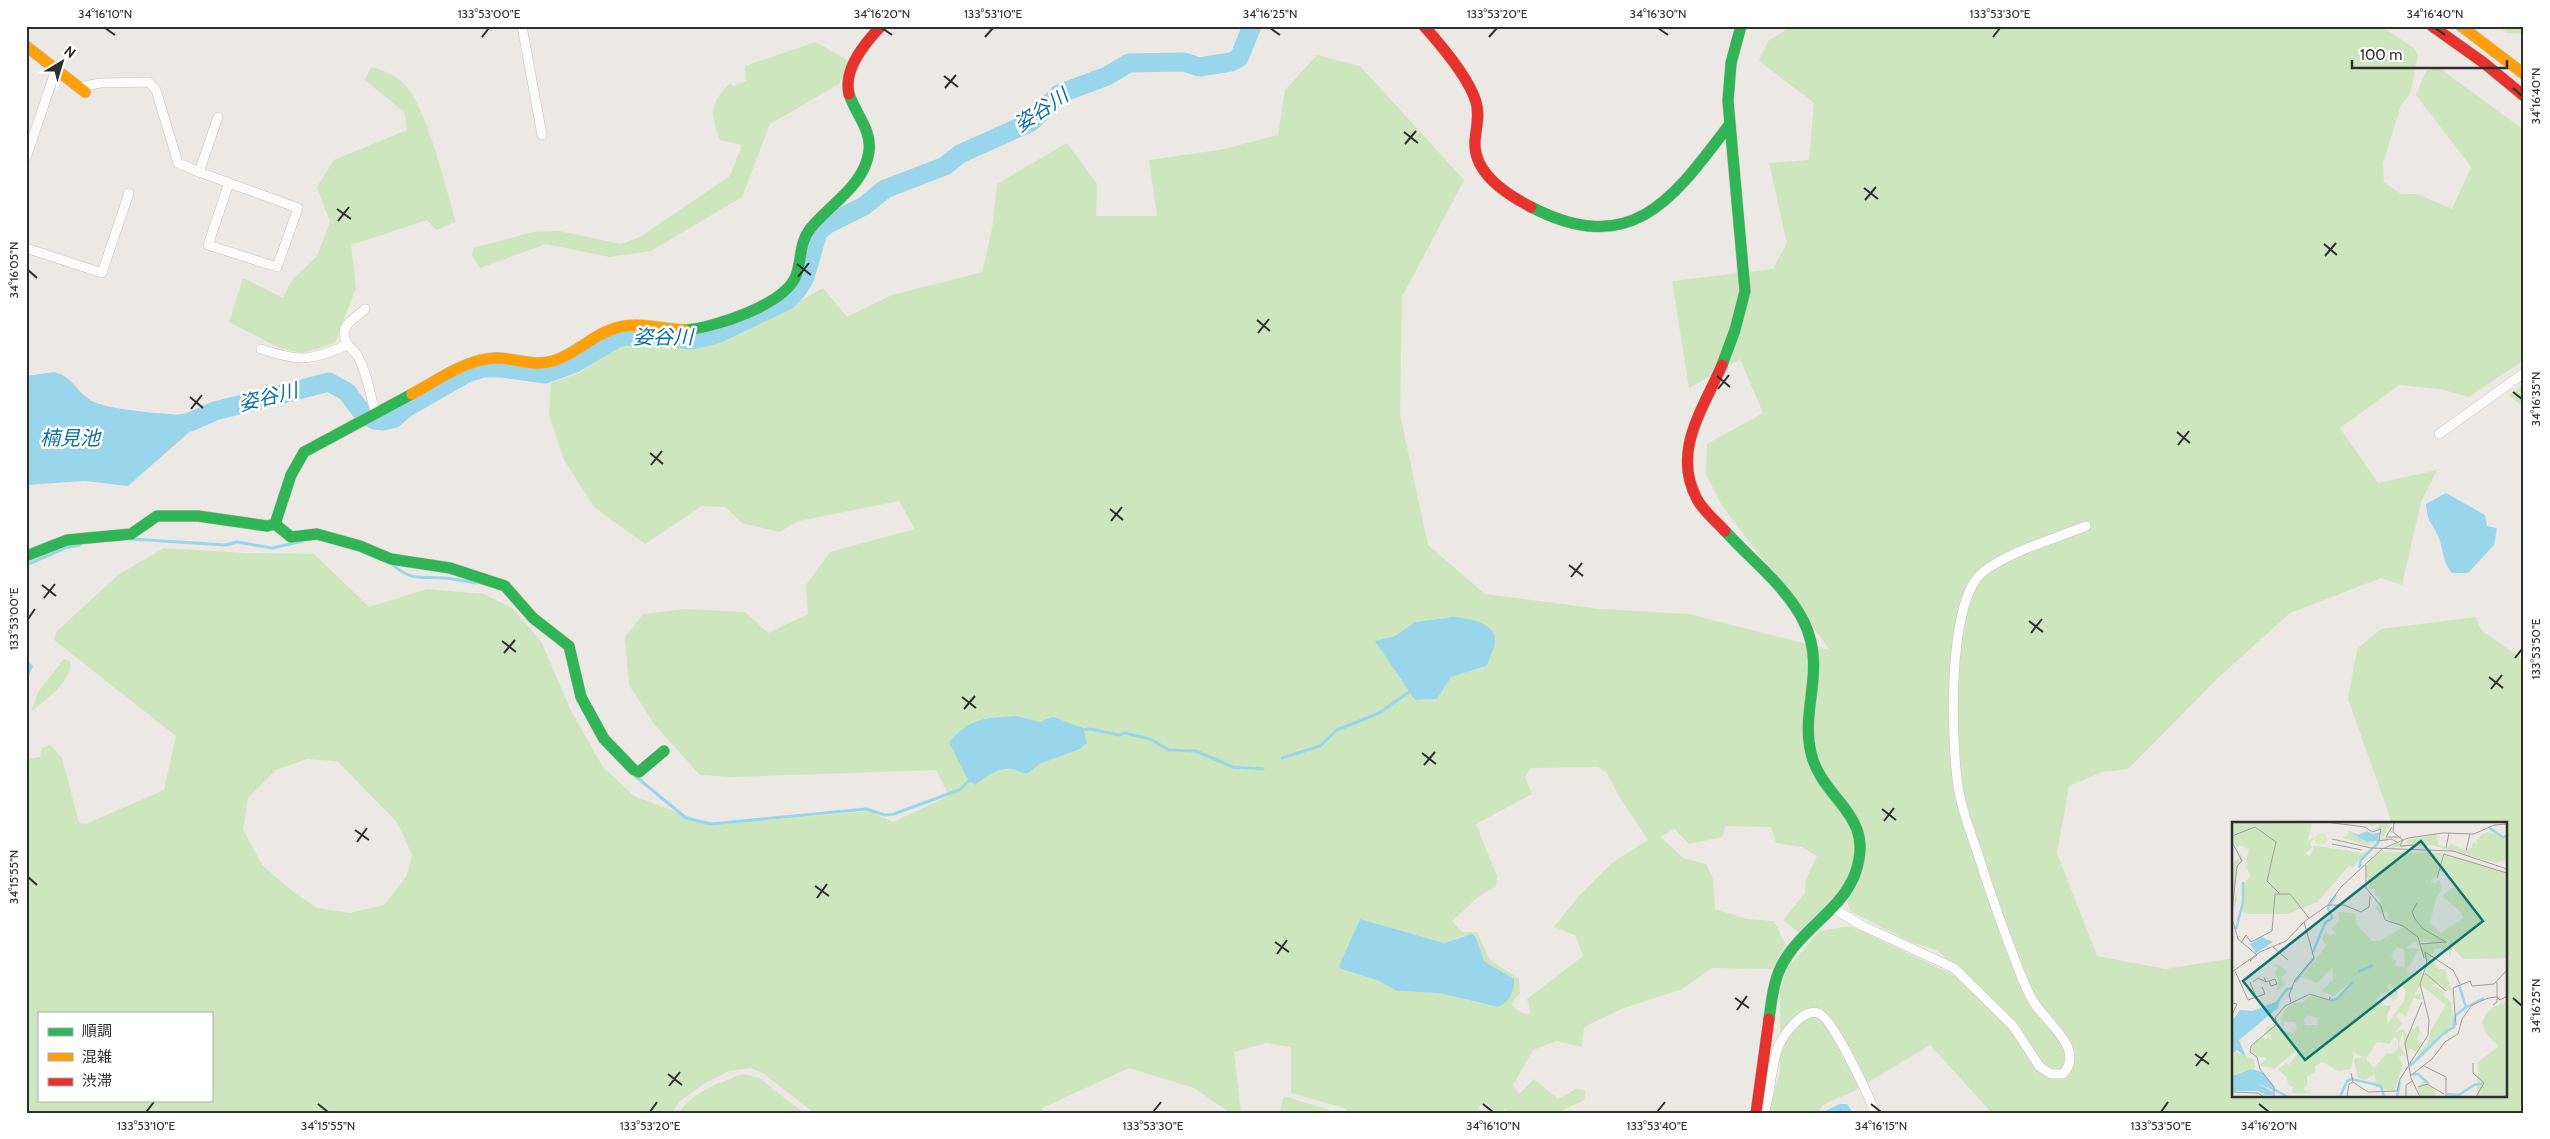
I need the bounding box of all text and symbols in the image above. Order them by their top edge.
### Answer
text: 34°16'10"N [78,6,132,21]
text: 133°53'00"E [458,6,521,21]
text: 34°16'20"N [854,6,910,21]
text: 133°53'10"E [964,6,1022,21]
text: 34°16'25"N [1243,6,1297,21]
text: 133°53'20"E [1467,6,1528,21]
text: 34°16'30"N [1630,6,1686,21]
text: 133°53'30"E [1970,6,2031,21]
text: 34°16'40"N [2407,6,2463,21]
north arrow [38,38,88,88]
scale bar [2352,38,2508,70]
text: N [61,42,79,62]
text: 100 m [2360,46,2402,64]
text: 34°16'40"N [2528,68,2543,124]
water label: 姿谷川 [1009,82,1074,137]
text: 34°16'05"N [6,242,21,298]
water label: 姿谷川 [633,325,695,349]
text: 34°16'35"N [2528,372,2543,426]
water label: 姿谷川 [236,378,302,416]
water label: 楠見池 [40,426,102,450]
text: 133°53'00"E [6,587,21,650]
text: 133°53'50"E [2528,618,2543,679]
inset map [2232,822,2508,1096]
text: 34°15'55"N [6,850,21,904]
text: 34°16'25"N [2528,979,2543,1033]
legend [38,1012,212,1102]
text: 順調 [82,1022,112,1040]
text: 混雑 [82,1048,112,1066]
text: 渋滞 [82,1072,112,1090]
text: 133°53'10"E [117,1118,175,1133]
text: 34°15'55"N [301,1118,355,1133]
text: 133°53'20"E [620,1118,681,1133]
text: 133°53'30"E [1123,1118,1184,1133]
text: 34°16'10"N [1466,1118,1520,1133]
text: 133°53'40"E [1626,1118,1688,1133]
text: 34°16'15"N [1855,1118,1907,1133]
text: 133°53'50"E [2131,1118,2192,1133]
text: 34°16'20"N [2241,1118,2297,1133]

